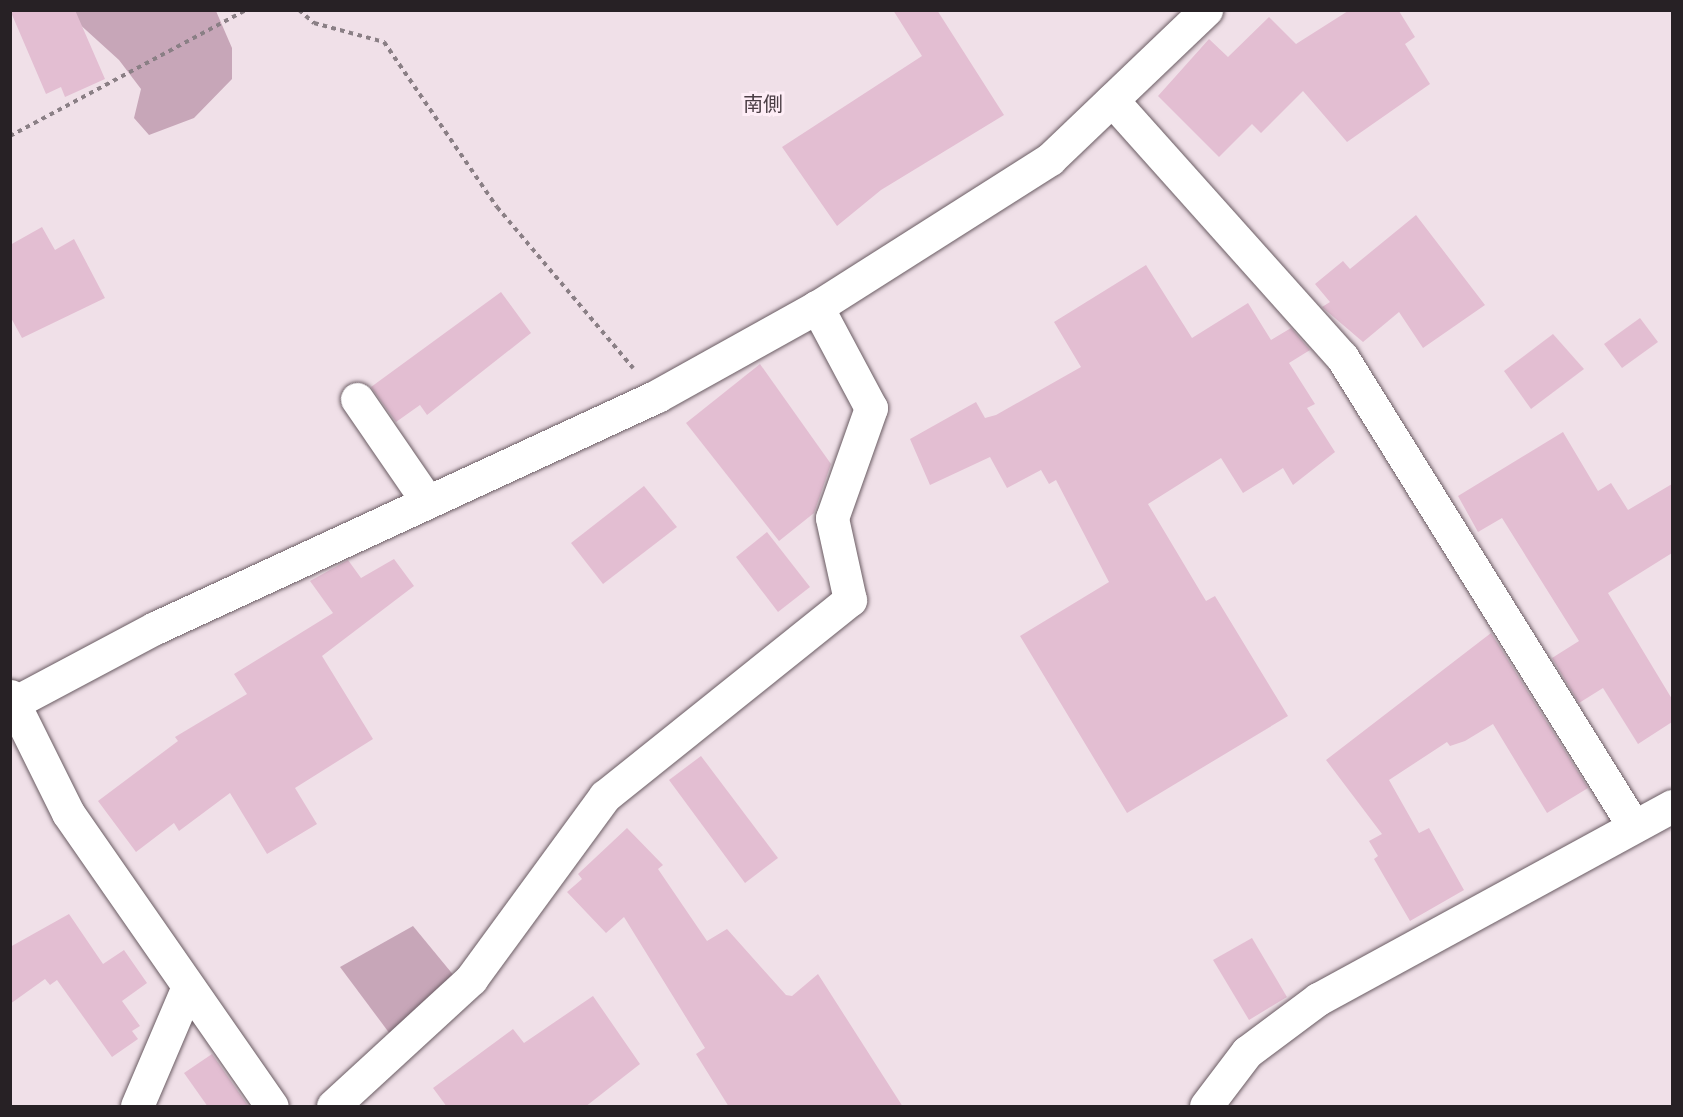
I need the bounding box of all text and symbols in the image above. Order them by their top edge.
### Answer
district label: 南側 [743,92,783,116]

